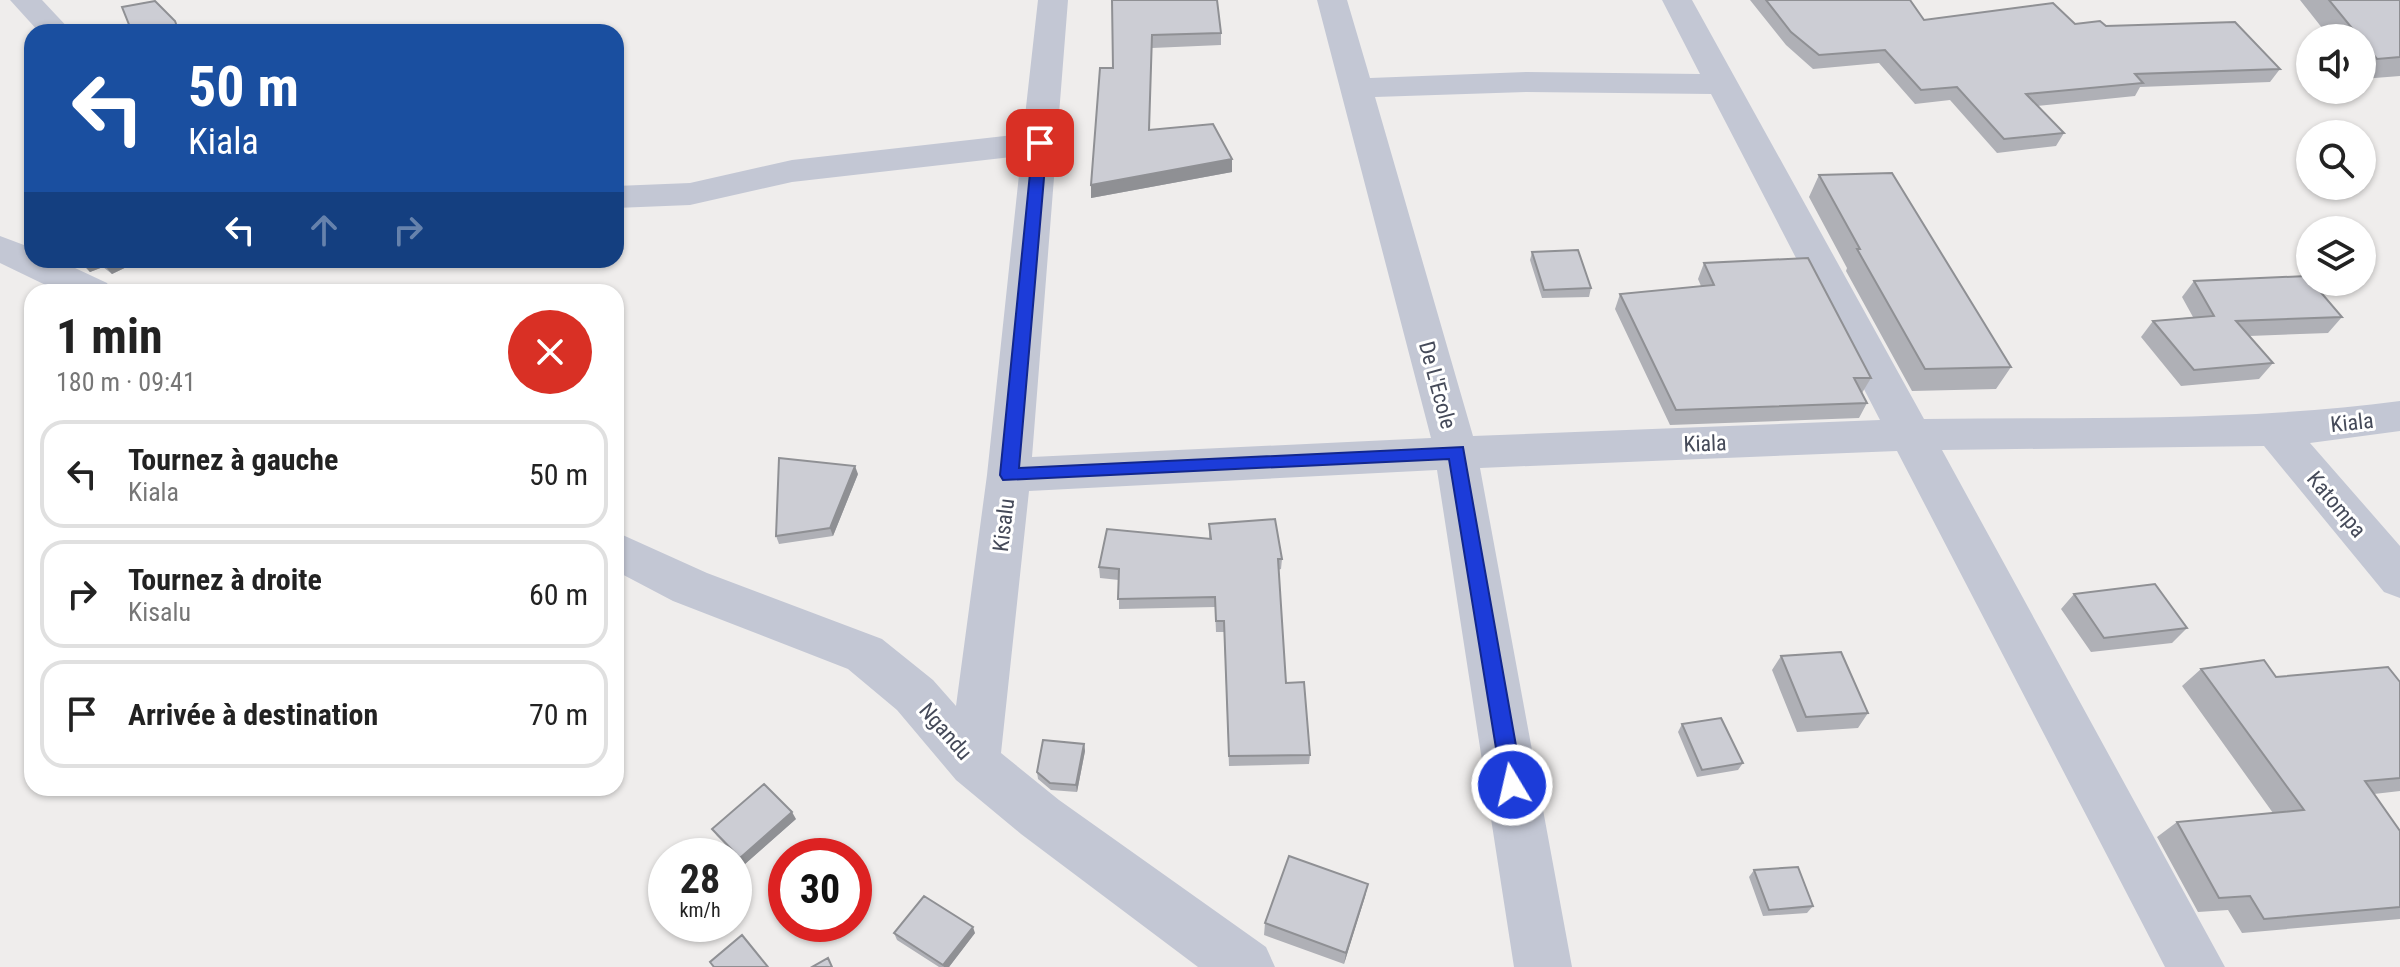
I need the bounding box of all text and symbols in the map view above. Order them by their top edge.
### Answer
map controls [2296,24,2376,296]
button: sound [2296,24,2376,104]
text: 50 m [188,54,299,120]
icon: left [56,56,160,160]
pin [1006,109,1074,177]
button: search [2296,120,2376,200]
text: Kiala [188,121,259,163]
icon: arrive [1018,121,1062,165]
icon: left [218,208,262,252]
icon: ahead [302,208,346,252]
icon: right [386,208,430,252]
button: layers [2296,216,2376,296]
text: 1 min [56,308,163,365]
button: close [508,310,592,394]
street label: De L'Ecole [1414,339,1461,432]
text: 180 m · 09:41 [56,367,196,397]
street label: Kiala [2329,408,2375,437]
street label: Kiala [1683,430,1727,457]
text: Tournez à gauche [128,442,338,477]
icon: left [60,452,104,496]
text: 50 m [529,457,588,492]
street label: Katompa [2302,466,2371,542]
text: Kiala [128,477,179,507]
street label: Kisalu [988,497,1019,553]
text: Tournez à droite [128,562,322,597]
icon: right [60,572,104,616]
text: 60 m [529,577,588,612]
text: Kisalu [128,597,191,627]
icon: arrive [60,692,104,736]
text: Arrivée à destination [128,697,378,732]
text: 70 m [529,697,588,732]
street label: Ngandu [914,698,977,765]
position arrow [1470,743,1554,827]
speed limit sign: 30 [768,838,872,942]
text: 28 [680,856,720,903]
text: km/h [679,898,721,922]

